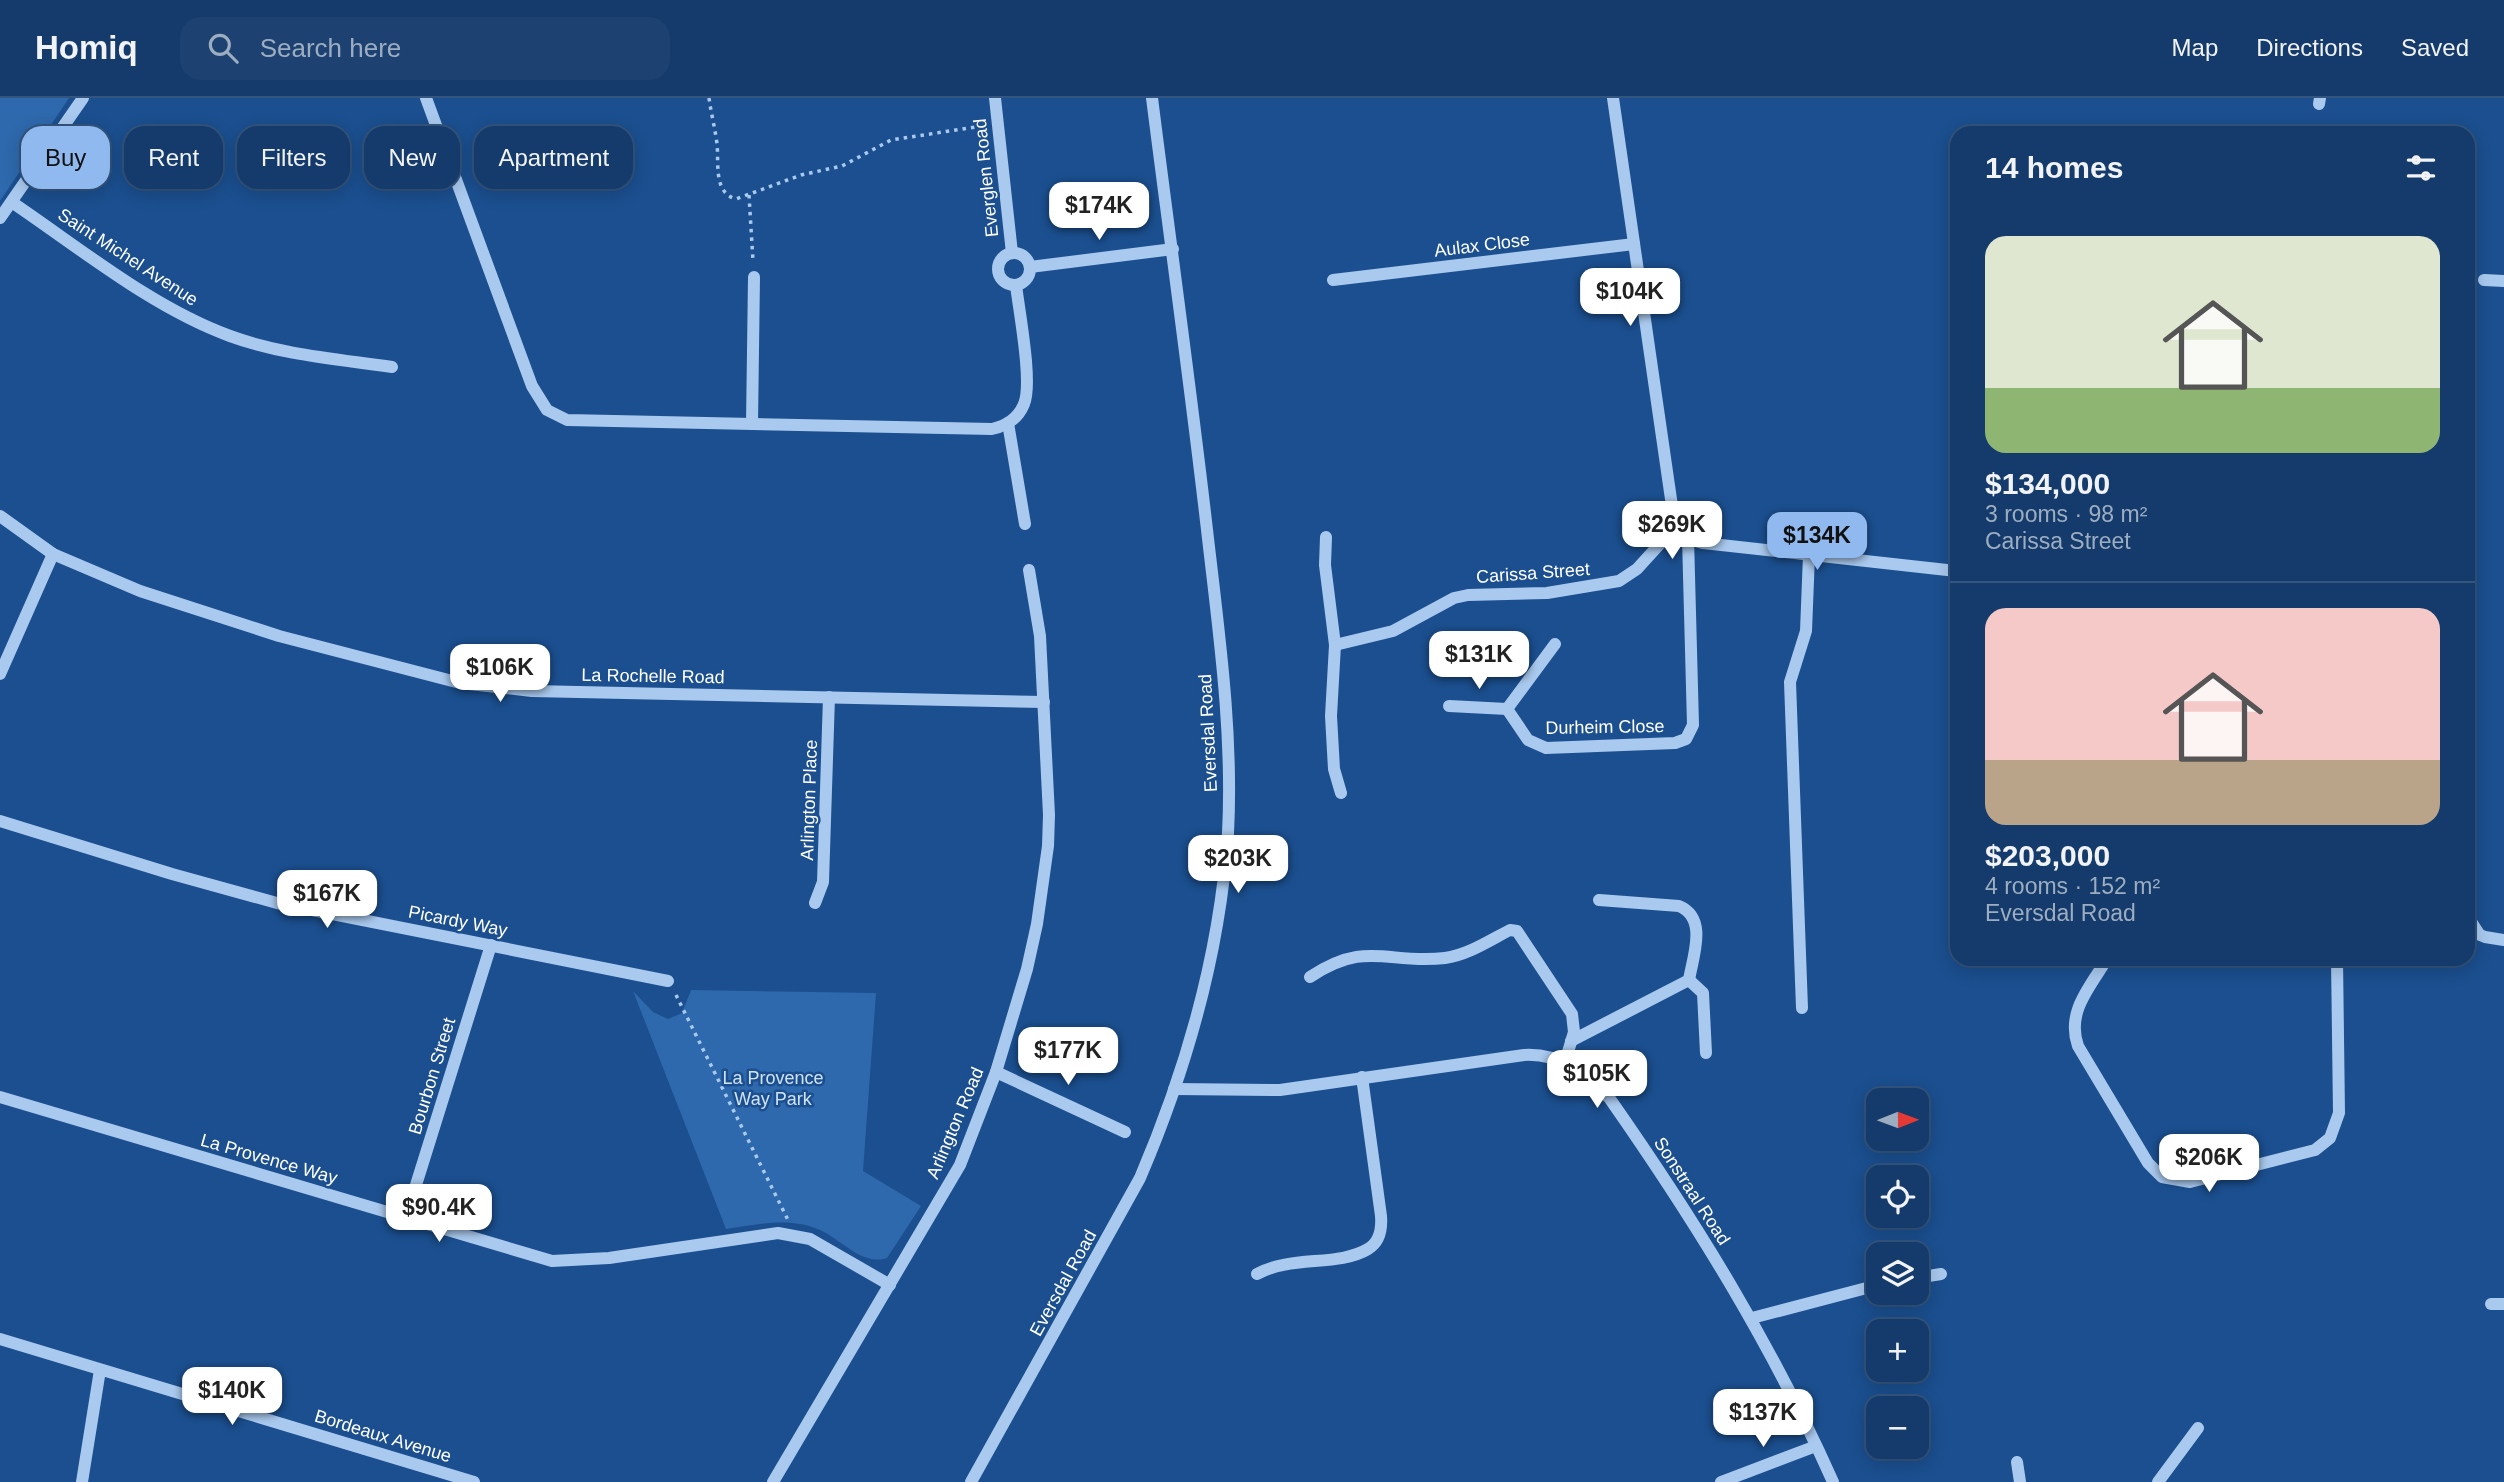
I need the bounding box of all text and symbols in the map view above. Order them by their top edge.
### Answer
search box [180,17,670,80]
text: Homiq [35,29,138,66]
icon: search [204,29,242,67]
text: Search here [260,33,401,63]
text: Map [2172,34,2218,61]
text: Directions [2256,34,2363,61]
text: Saved [2401,34,2469,61]
street label: Everglen Road [970,118,1002,238]
chip: Buy [21,126,110,189]
chip: Rent [124,126,223,189]
chip: Filters [237,126,350,189]
chip: New [364,126,460,189]
chip: Apartment [474,126,633,189]
icon: filters [2402,149,2440,187]
text: 14 homes [1985,151,2123,184]
pin: $174K [1050,183,1148,242]
text: $174K [1065,192,1133,218]
street label: Saint Michel Avenue [54,204,202,310]
street label: Aulax Close [1433,229,1531,261]
pin: $104K [1581,268,1679,328]
text: $104K [1596,278,1664,304]
icon: home [2150,282,2276,408]
text: $134,000 [1985,467,2110,500]
text: 3 rooms · 98 m² [1985,501,2147,527]
pin: $269K [1623,502,1721,561]
text: $269K [1638,511,1706,537]
pin: $134K [1768,512,1866,572]
text: $134K [1783,522,1851,548]
text: Carissa Street [1985,528,2131,554]
street label: Carissa Street [1475,559,1591,587]
pin: $131K [1430,632,1528,691]
text: $131K [1445,641,1513,667]
pin: $106K [451,644,549,704]
text: $106K [466,654,534,680]
icon: home [2150,654,2276,780]
street label: La Rochelle Road [581,665,725,687]
street label: Eversdal Road [1195,674,1221,792]
street label: Durheim Close [1545,716,1665,738]
street label: Arlington Place [797,739,821,861]
pin: $203K [1189,836,1287,895]
text: $203,000 [1985,839,2110,872]
text: $203K [1204,845,1272,871]
pin: $167K [278,870,376,930]
text: 4 rooms · 152 m² [1985,873,2160,899]
text: $167K [293,880,361,906]
text: Eversdal Road [1985,900,2136,926]
street label: Picardy Way [407,902,509,940]
street label: Bourbon Street [405,1015,459,1137]
pin: $177K [1019,1028,1117,1087]
text: $177K [1034,1037,1102,1063]
pin: $105K [1548,1051,1646,1110]
text: $105K [1563,1060,1631,1086]
street label: Arlington Road [923,1064,987,1182]
park label: La Provence Way Park [722,1068,824,1109]
north arrow [1866,1088,1928,1152]
map controls [1866,1088,1929,1459]
street label: La Provence Way [198,1130,340,1188]
street label: Sonstraal Road [1650,1134,1734,1248]
pin: $206K [2160,1134,2258,1194]
text: $206K [2175,1144,2243,1170]
button: locate [1866,1165,1929,1228]
pin: $90.4K [382,1184,496,1244]
text: $90.4K [402,1194,476,1220]
street label: Eversdal Road [1026,1227,1100,1339]
button: layers [1866,1242,1929,1305]
button: + [1866,1319,1929,1382]
pin: $140K [183,1368,281,1427]
text: $140K [198,1377,266,1403]
pin: $137K [1714,1390,1812,1449]
button: − [1866,1396,1929,1459]
text: $137K [1729,1399,1797,1425]
street label: Bordeaux Avenue [312,1406,454,1466]

